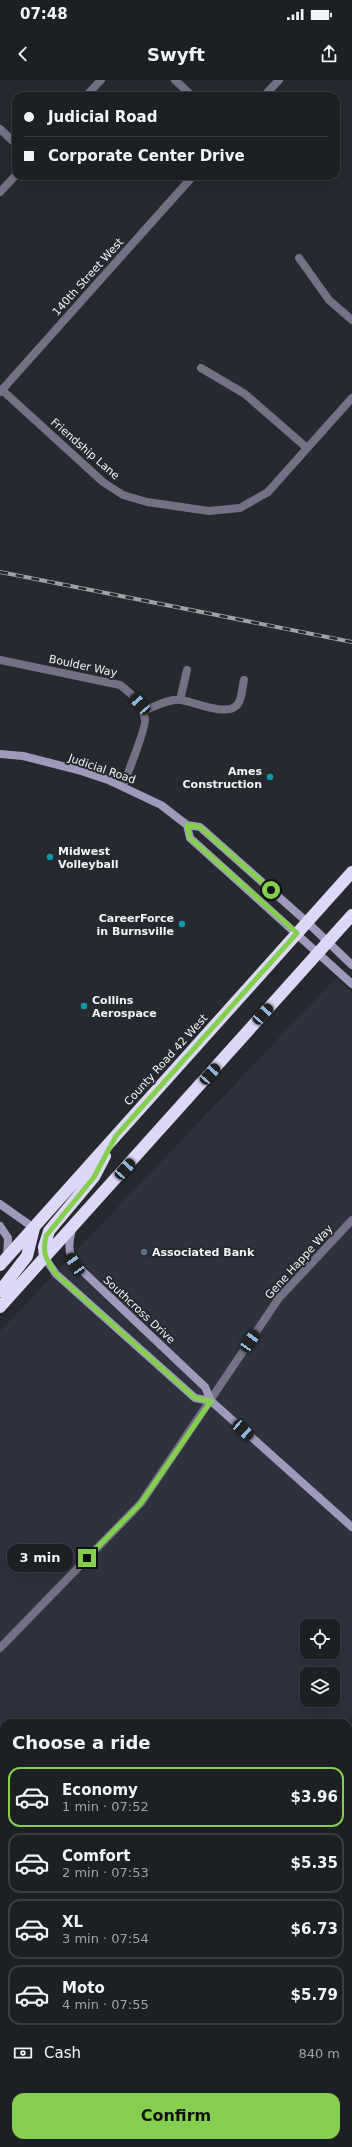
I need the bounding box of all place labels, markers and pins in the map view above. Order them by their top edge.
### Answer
place label: Ames Construction [183,765,262,791]
marker: Ames Construction [265,772,275,782]
place label: Midwest Volleyball [58,845,118,871]
marker: Midwest Volleyball [45,852,55,862]
place label: CareerForce in Burnsville [97,912,174,938]
marker: CareerForce in Burnsville [177,919,187,929]
place label: Collins Aerospace [92,994,157,1020]
marker: Collins Aerospace [79,1001,89,1011]
place label: Associated Bank [152,1246,255,1259]
marker: Associated Bank [139,1247,149,1257]

